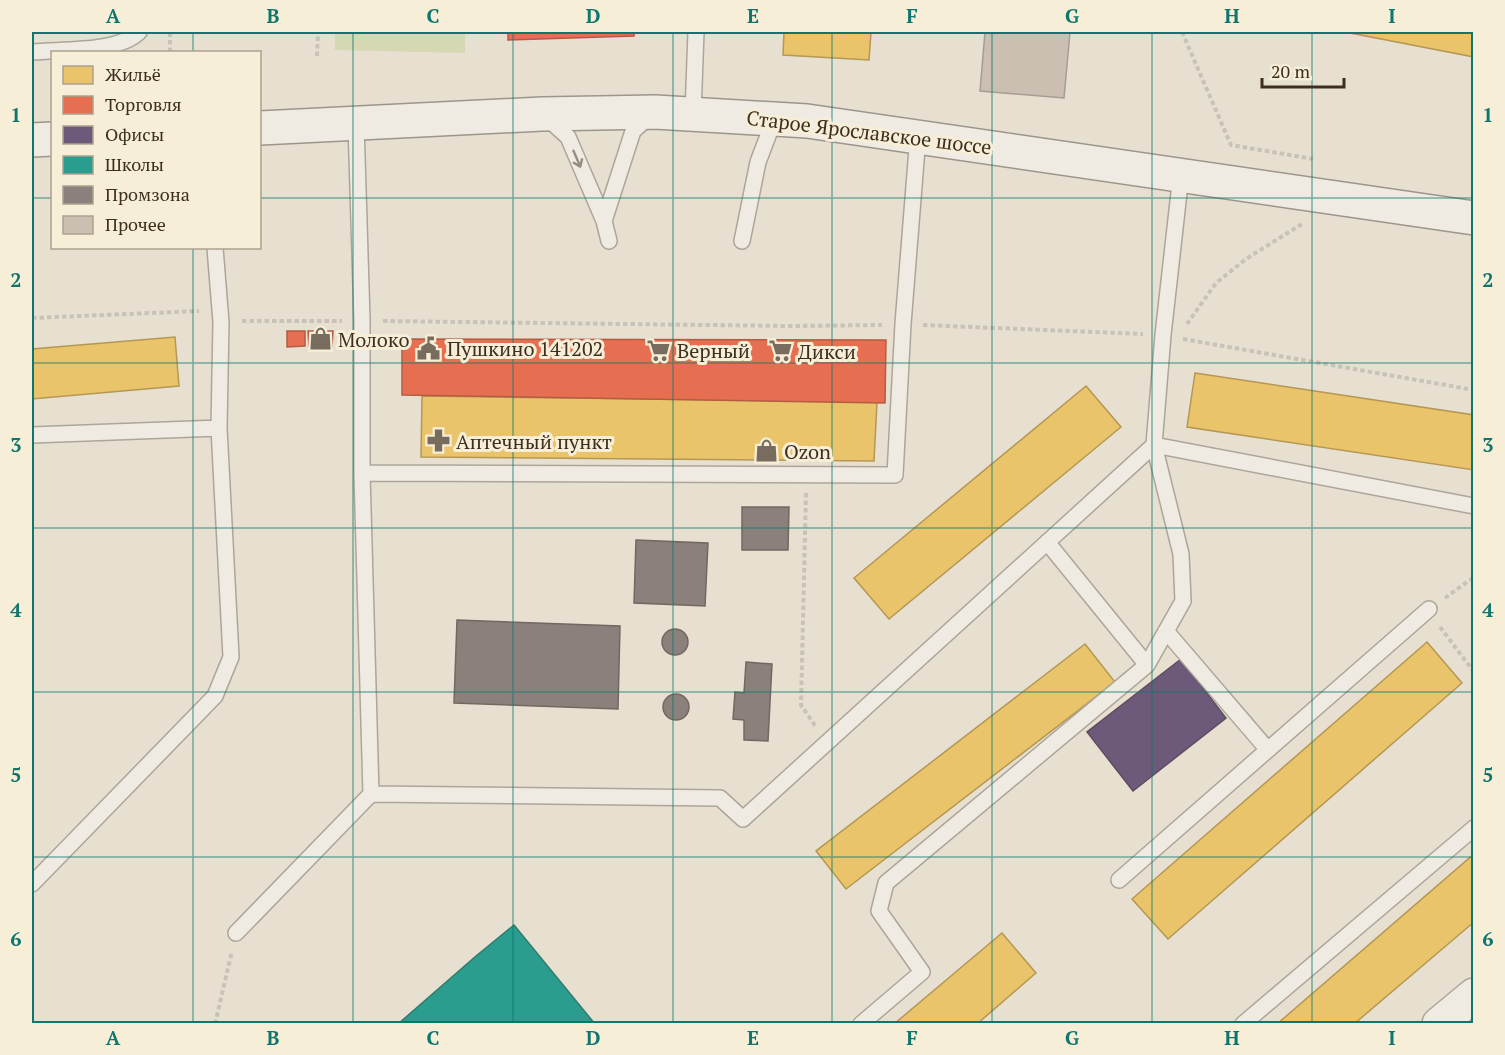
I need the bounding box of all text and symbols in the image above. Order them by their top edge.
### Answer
text: A [106,2,121,29]
text: B [267,2,280,29]
text: C [426,2,440,29]
text: D [586,2,600,29]
text: E [747,2,759,29]
text: F [906,2,918,29]
text: G [1065,2,1079,29]
text: H [1224,2,1240,29]
text: I [1388,2,1396,29]
legend [51,51,261,249]
scale bar [1262,51,1344,89]
text: 20 m [1271,59,1311,83]
text: Жильё [105,62,161,86]
text: Торговля [105,92,182,116]
text: 1 [10,101,22,128]
text: 1 [1482,101,1494,128]
street label: Старое Ярославское шоссе [745,104,993,160]
text: Офисы [105,122,164,146]
one-way arrow [572,149,583,167]
text: Школы [105,152,164,176]
text: Промзона [105,182,190,206]
text: Прочее [105,212,166,236]
text: 2 [10,266,22,293]
text: 2 [1482,266,1494,293]
shop icon: Молоко [307,326,333,352]
place label: Молоко [338,326,409,353]
public building icon: Пушкино 141202 [416,335,442,361]
place label: Пушкино 141202 [447,335,603,362]
supermarket icon: Верный [646,337,672,363]
place label: Верный [677,337,750,364]
supermarket icon: Дикси [767,338,793,364]
place label: Дикси [798,338,856,365]
pharmacy icon: Аптечный пункт [425,428,451,454]
place label: Аптечный пункт [456,428,612,455]
text: 3 [10,431,22,458]
text: 3 [1482,431,1494,458]
shop icon: Ozon [753,438,779,464]
place label: Ozon [784,438,831,465]
text: 4 [10,596,22,623]
text: 4 [1482,596,1494,623]
text: 5 [10,761,22,788]
text: 5 [1482,761,1494,788]
text: 6 [10,925,22,952]
text: 6 [1482,925,1494,952]
text: A [106,1024,121,1051]
text: B [267,1024,280,1051]
text: C [426,1024,440,1051]
text: D [586,1024,600,1051]
text: E [747,1024,759,1051]
text: F [906,1024,918,1051]
text: G [1065,1024,1079,1051]
text: H [1224,1024,1240,1051]
text: I [1388,1024,1396,1051]

